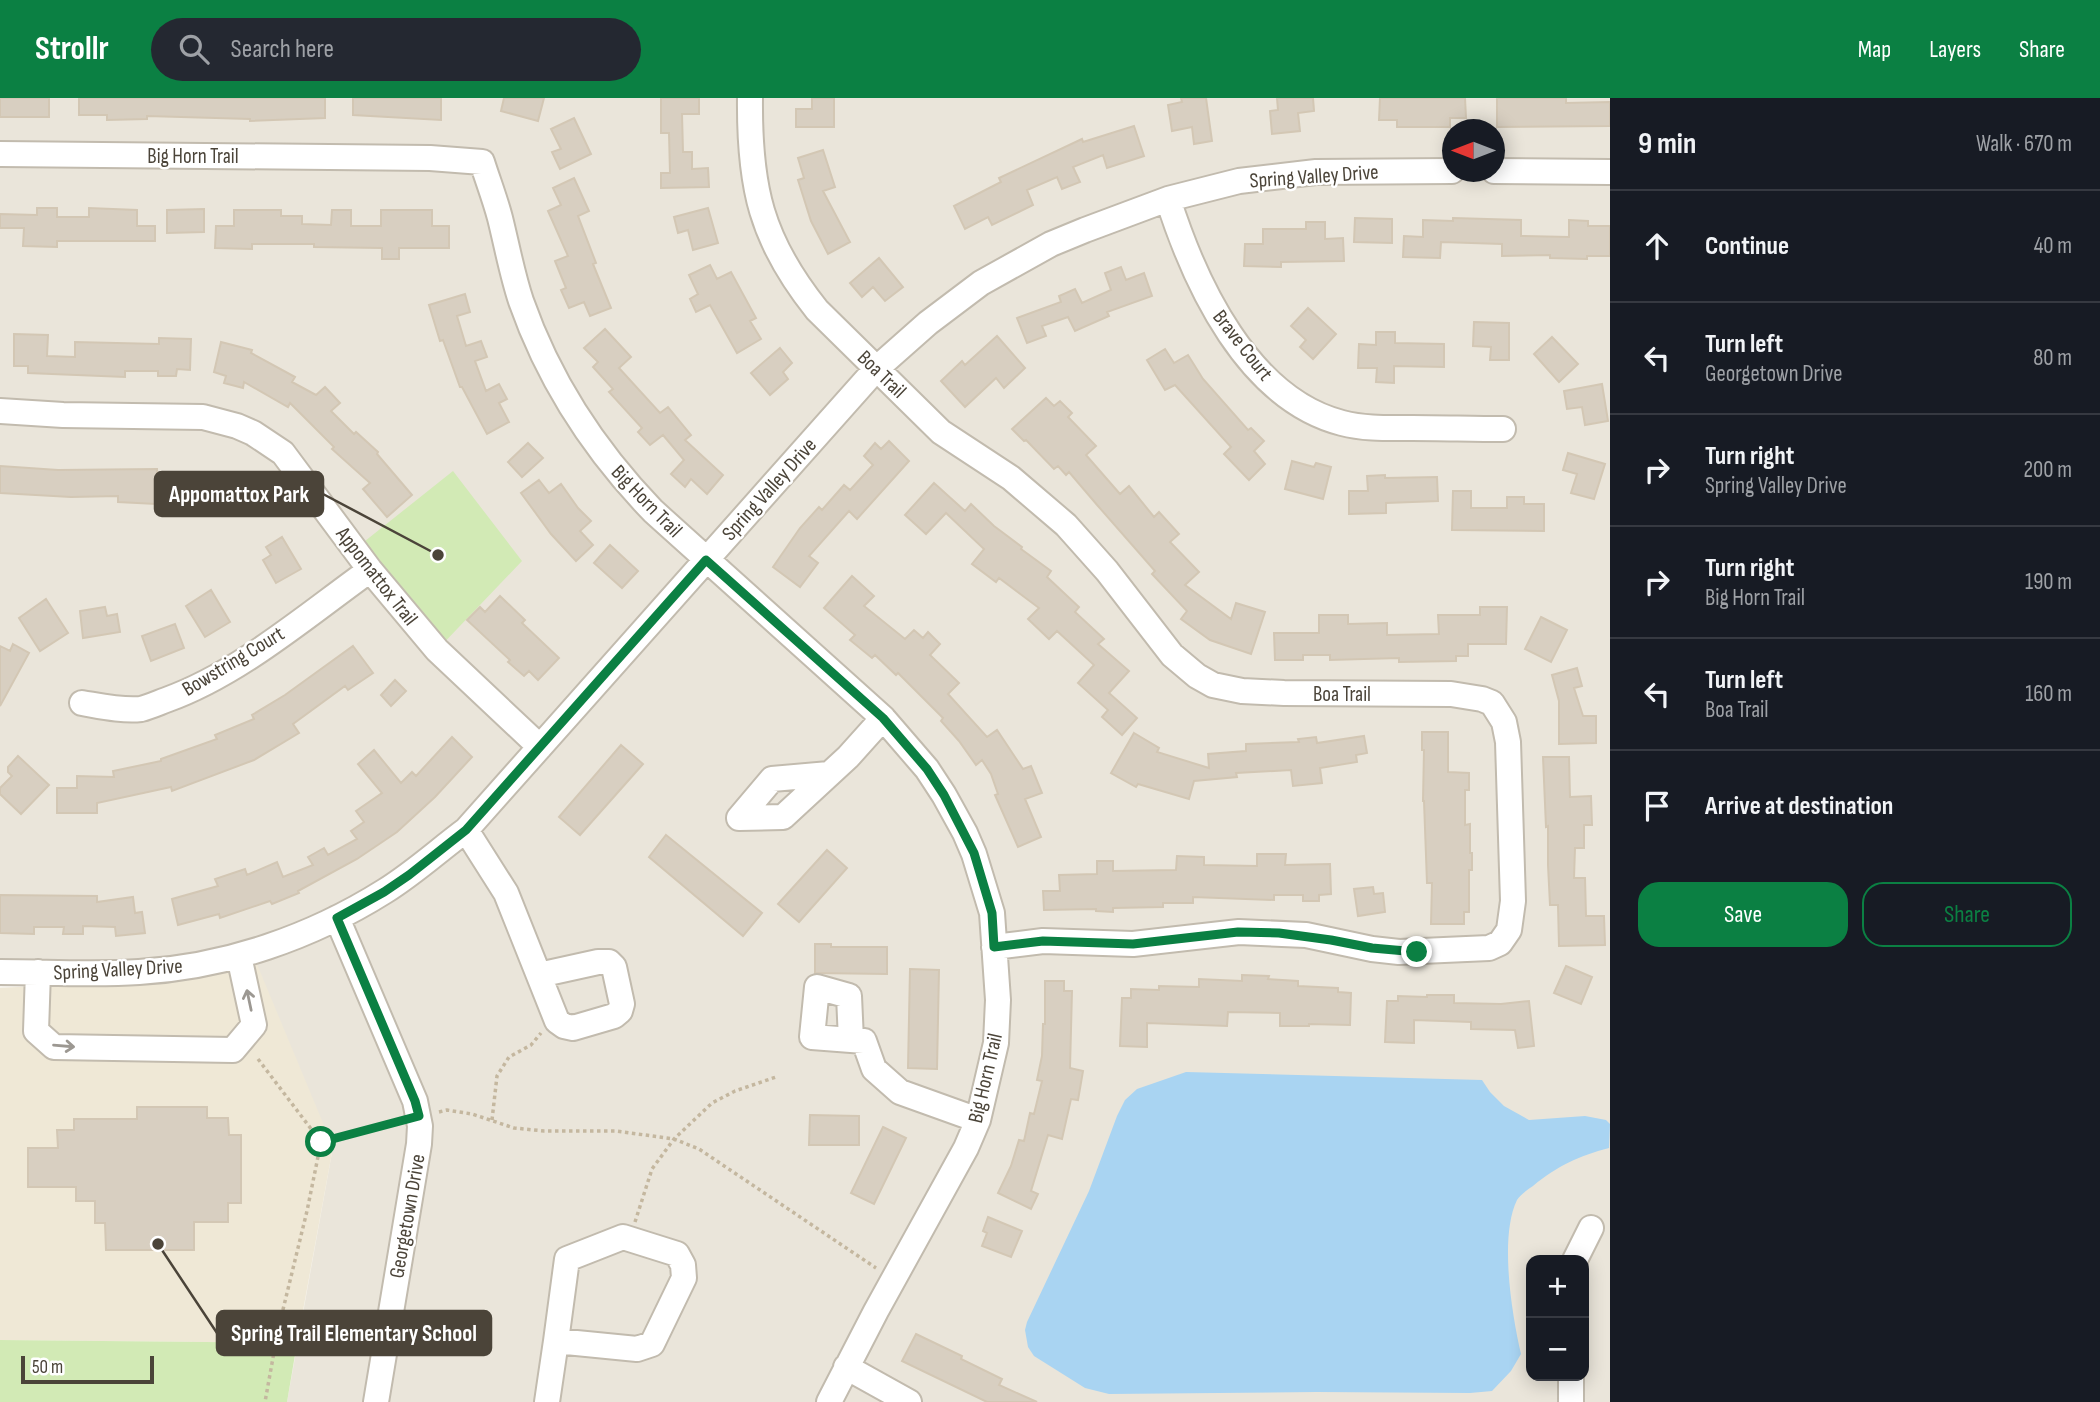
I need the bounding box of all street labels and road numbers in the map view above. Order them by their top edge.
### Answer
street label: Big Horn Trail [147,144,239,169]
street label: Spring Valley Drive [1249,160,1379,193]
street label: Brave Court [1207,305,1278,386]
street label: Boa Trail [852,345,911,404]
street label: Spring Valley Drive [717,433,822,546]
street label: Big Horn Trail [606,460,687,543]
street label: Appomattox Trail [330,521,423,630]
street label: Bowstring Court [178,621,289,702]
street label: Boa Trail [1313,682,1371,707]
street label: Spring Valley Drive [53,954,183,985]
street label: Big Horn Trail [963,1031,1008,1125]
street label: Georgetown Drive [384,1152,431,1280]

